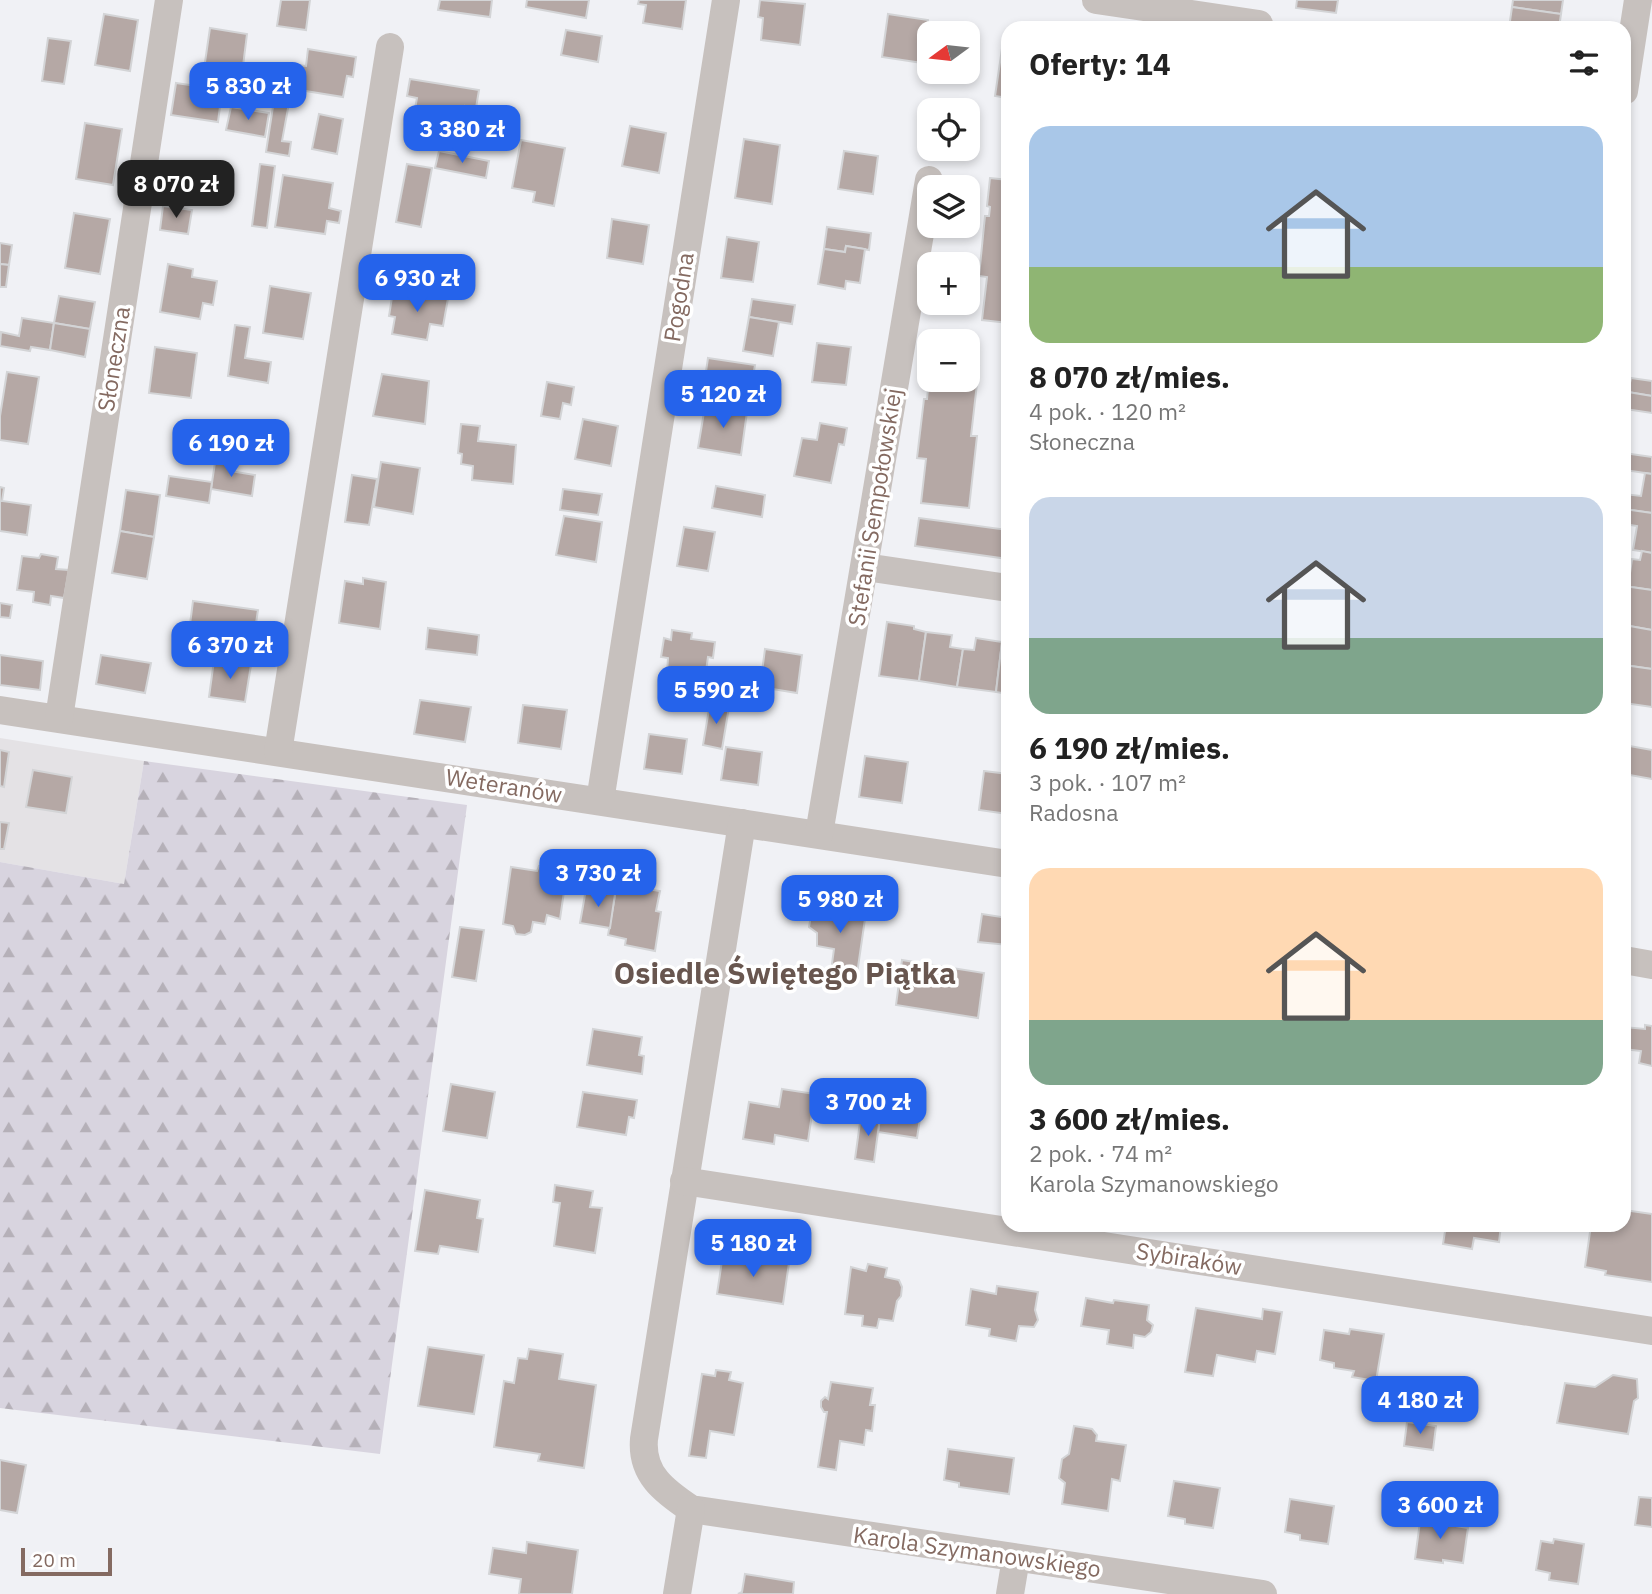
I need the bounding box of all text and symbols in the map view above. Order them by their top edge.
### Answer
north arrow [917,21,980,84]
map controls [917,21,980,392]
text: Oferty: 14 [1029,44,1171,83]
icon: filters [1565,44,1603,82]
pin: 5 830 zł [176,62,320,122]
text: 5 830 zł [205,70,291,100]
button: locate [917,98,980,161]
pin: 3 380 zł [390,106,534,165]
text: 3 380 zł [419,113,505,143]
pin: 8 070 zł [104,160,248,220]
text: 8 070 zł [133,168,219,198]
icon: home [1253,171,1379,297]
button: layers [917,175,980,238]
street label: Pogodna [656,250,700,344]
button: + [917,252,980,315]
pin: 6 930 zł [345,254,489,314]
text: 6 930 zł [374,262,460,292]
street label: Słoneczna [90,304,136,413]
button: − [917,329,980,392]
text: 8 070 zł/mies. [1029,357,1230,396]
pin: 5 120 zł [651,370,795,430]
text: 5 120 zł [680,378,766,408]
street label: Stefanii Sempołowskiej [840,386,908,628]
text: 4 pok. · 120 m² [1029,396,1186,426]
pin: 6 190 zł [159,420,303,479]
text: Słoneczna [1029,426,1135,456]
text: 6 190 zł [188,427,274,457]
icon: home [1253,542,1379,668]
pin: 6 370 zł [158,622,302,681]
text: 6 370 zł [187,629,273,659]
pin: 5 590 zł [644,666,788,726]
text: 5 590 zł [673,674,759,704]
text: 6 190 zł/mies. [1029,728,1230,767]
street label: Weteranów [444,761,565,809]
text: 3 pok. · 107 m² [1029,767,1186,797]
text: Radosna [1029,797,1119,827]
pin: 3 730 zł [526,850,670,909]
text: 3 730 zł [555,857,641,887]
pin: 5 980 zł [768,876,912,935]
text: 5 980 zł [797,883,883,913]
icon: home [1253,913,1379,1039]
district label: Osiedle Świętego Piątka [614,953,956,992]
pin: 3 700 zł [796,1078,940,1138]
text: 3 700 zł [825,1086,911,1116]
text: 3 600 zł/mies. [1029,1099,1230,1138]
text: 2 pok. · 74 m² [1029,1138,1172,1168]
text: Karola Szymanowskiego [1029,1168,1279,1198]
pin: 5 180 zł [681,1220,825,1279]
text: 5 180 zł [710,1227,796,1257]
street label: Sybiraków [1134,1235,1244,1281]
pin: 4 180 zł [1348,1376,1492,1436]
text: 4 180 zł [1377,1384,1463,1414]
pin: 3 600 zł [1368,1482,1512,1541]
text: 3 600 zł [1397,1489,1483,1519]
street label: Karola Szymanowskiego [851,1519,1103,1583]
scale bar [21,1545,112,1577]
text: 20 m [32,1548,76,1572]

